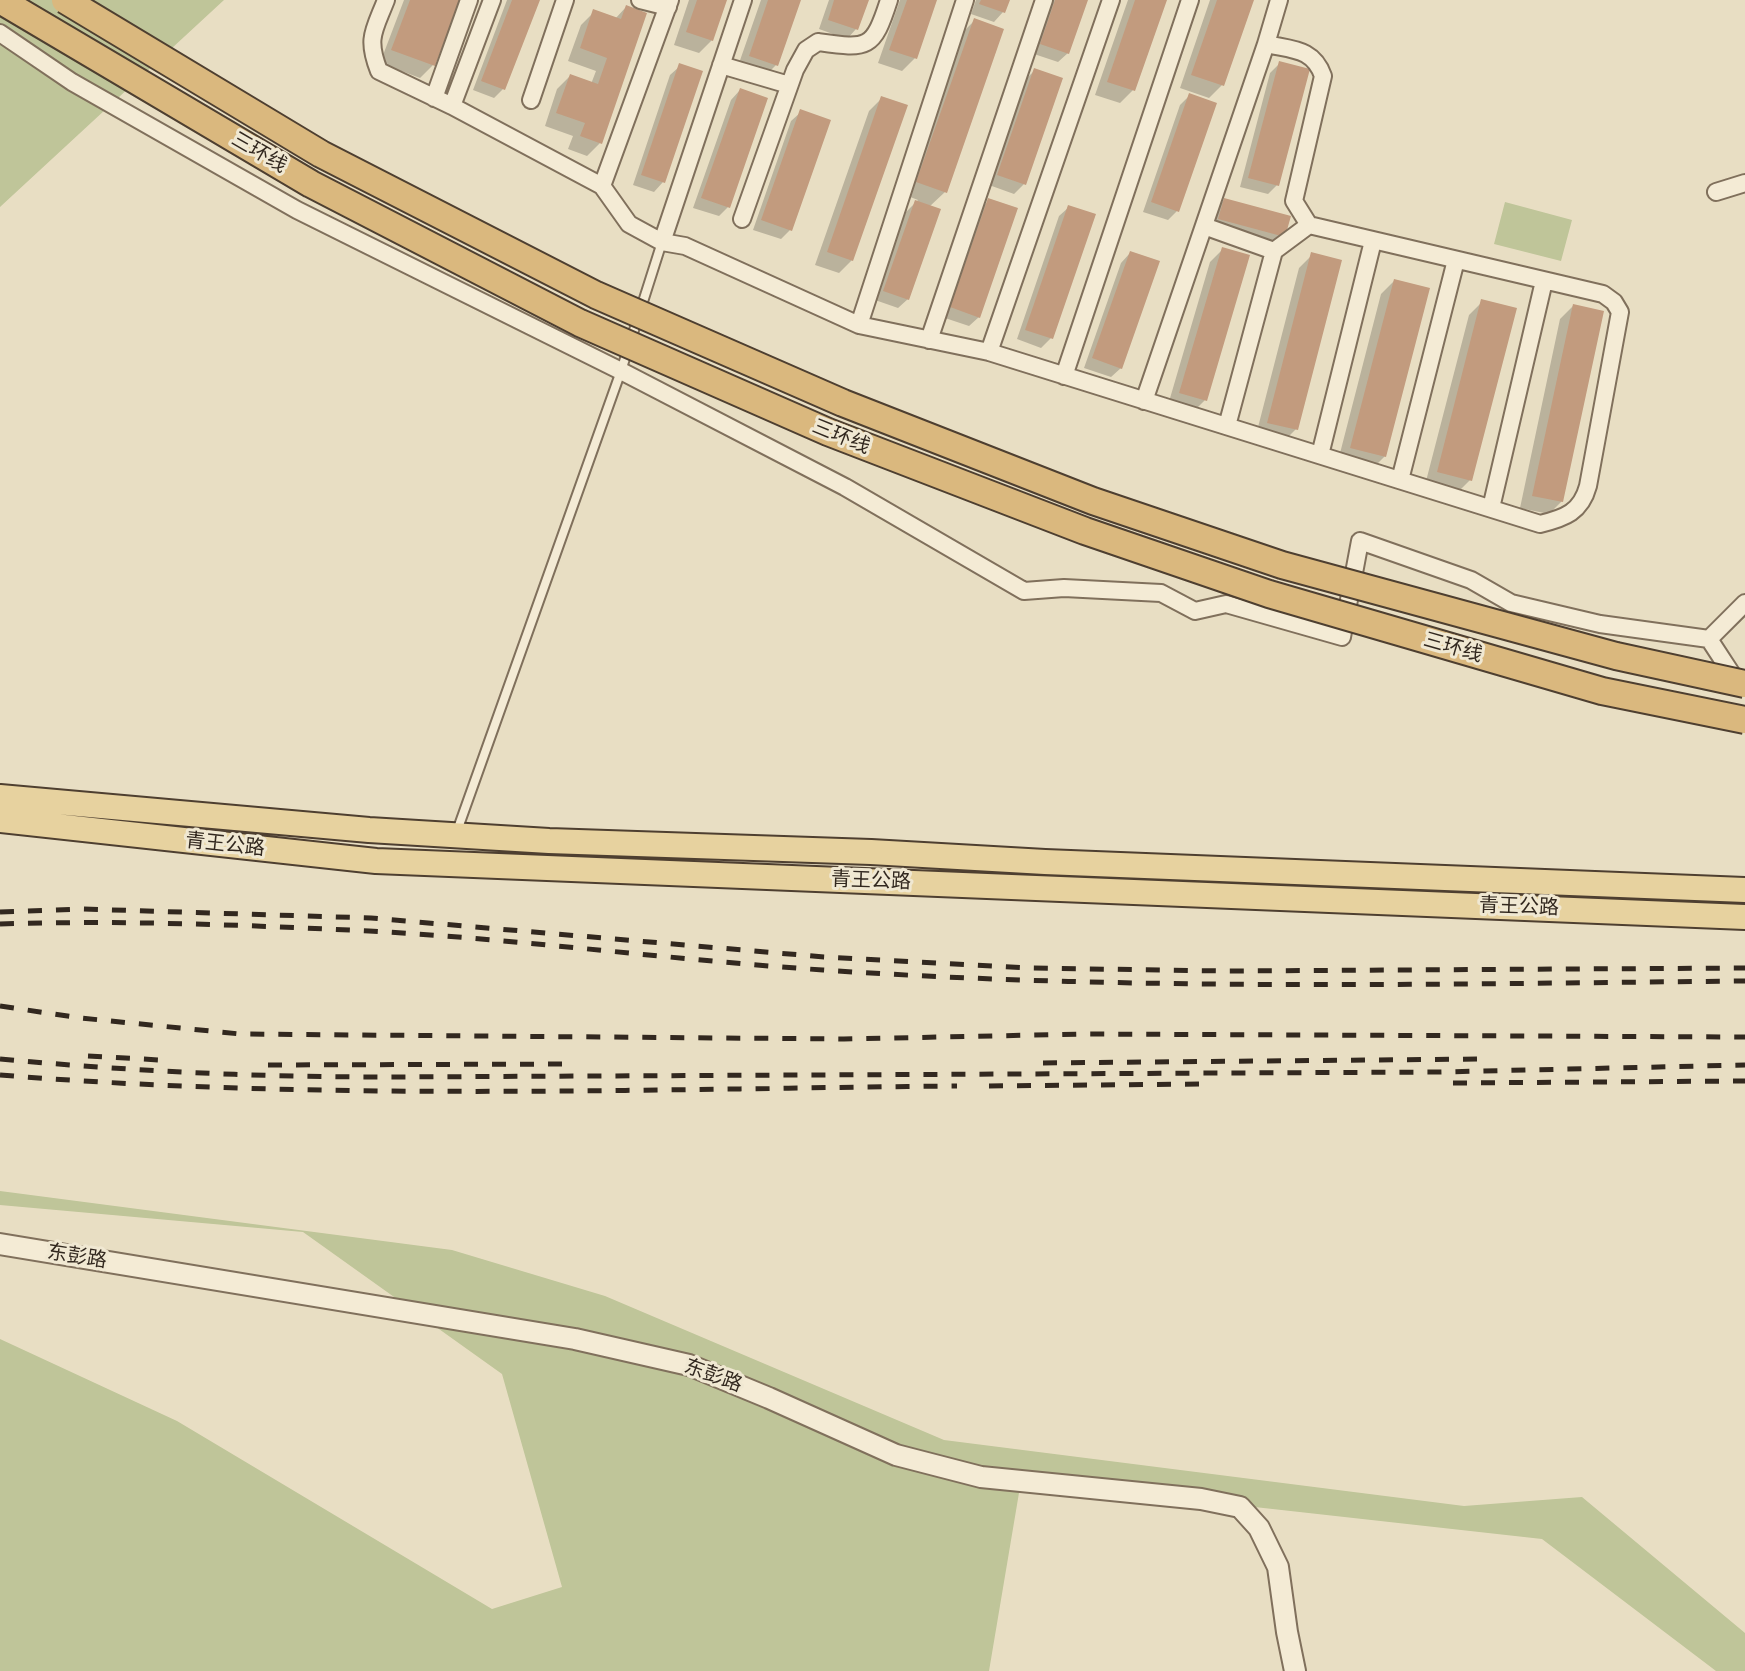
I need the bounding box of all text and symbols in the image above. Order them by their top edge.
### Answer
street label: 三环线 [227,128,291,178]
street label: 三环线 [809,415,873,459]
street label: 三环线 [1421,628,1485,668]
street label: 青王公路 [184,829,266,861]
street label: 青王公路 [831,868,911,894]
street label: 青王公路 [1479,894,1559,920]
street label: 东彭路 [45,1240,109,1274]
street label: 东彭路 [681,1354,745,1398]

